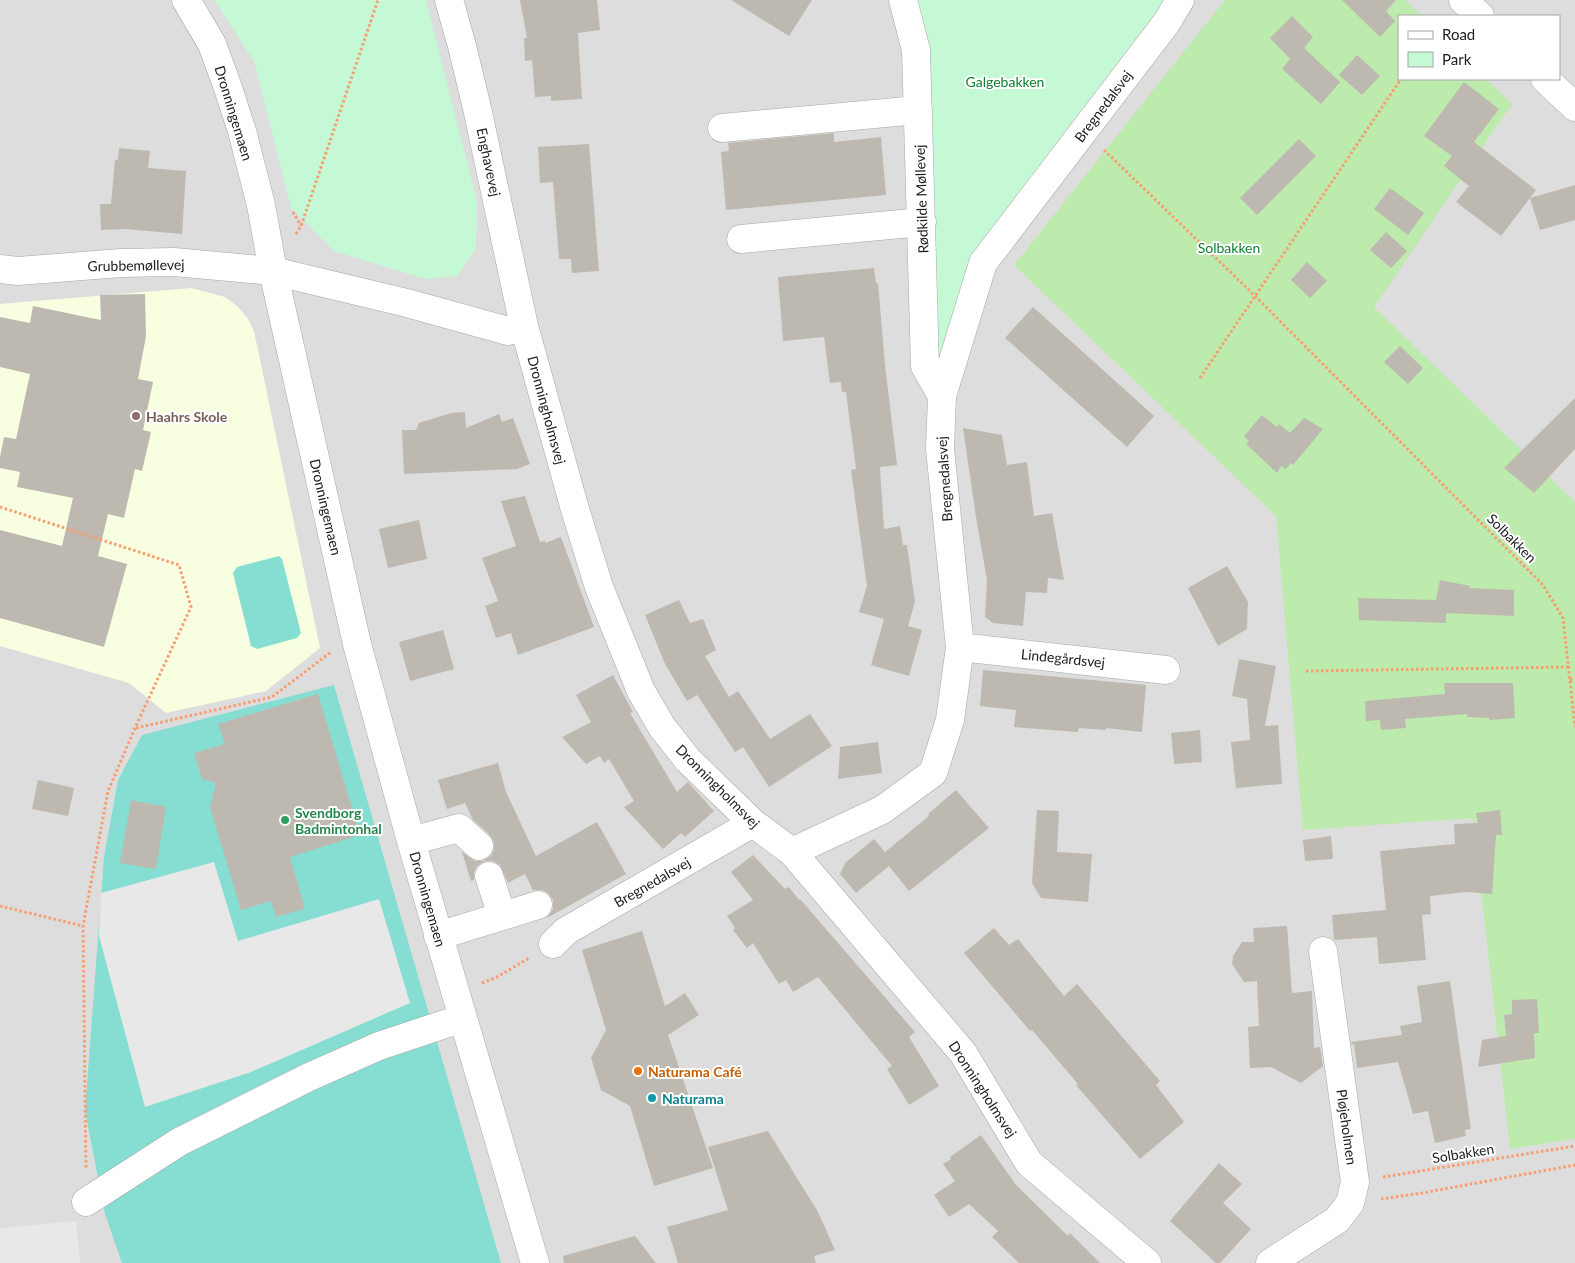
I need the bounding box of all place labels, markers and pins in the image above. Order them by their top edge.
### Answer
place label: Haahrs Skole [146,408,228,425]
marker: Haahrs Skole [130,410,142,422]
place label: Svendborg Badmintonhal [295,804,382,837]
marker: Svendborg Badmintonhal [279,814,291,826]
place label: Naturama Café [648,1063,742,1080]
marker: Naturama Café [632,1065,644,1077]
place label: Naturama [662,1090,724,1107]
marker: Naturama [646,1092,658,1104]

